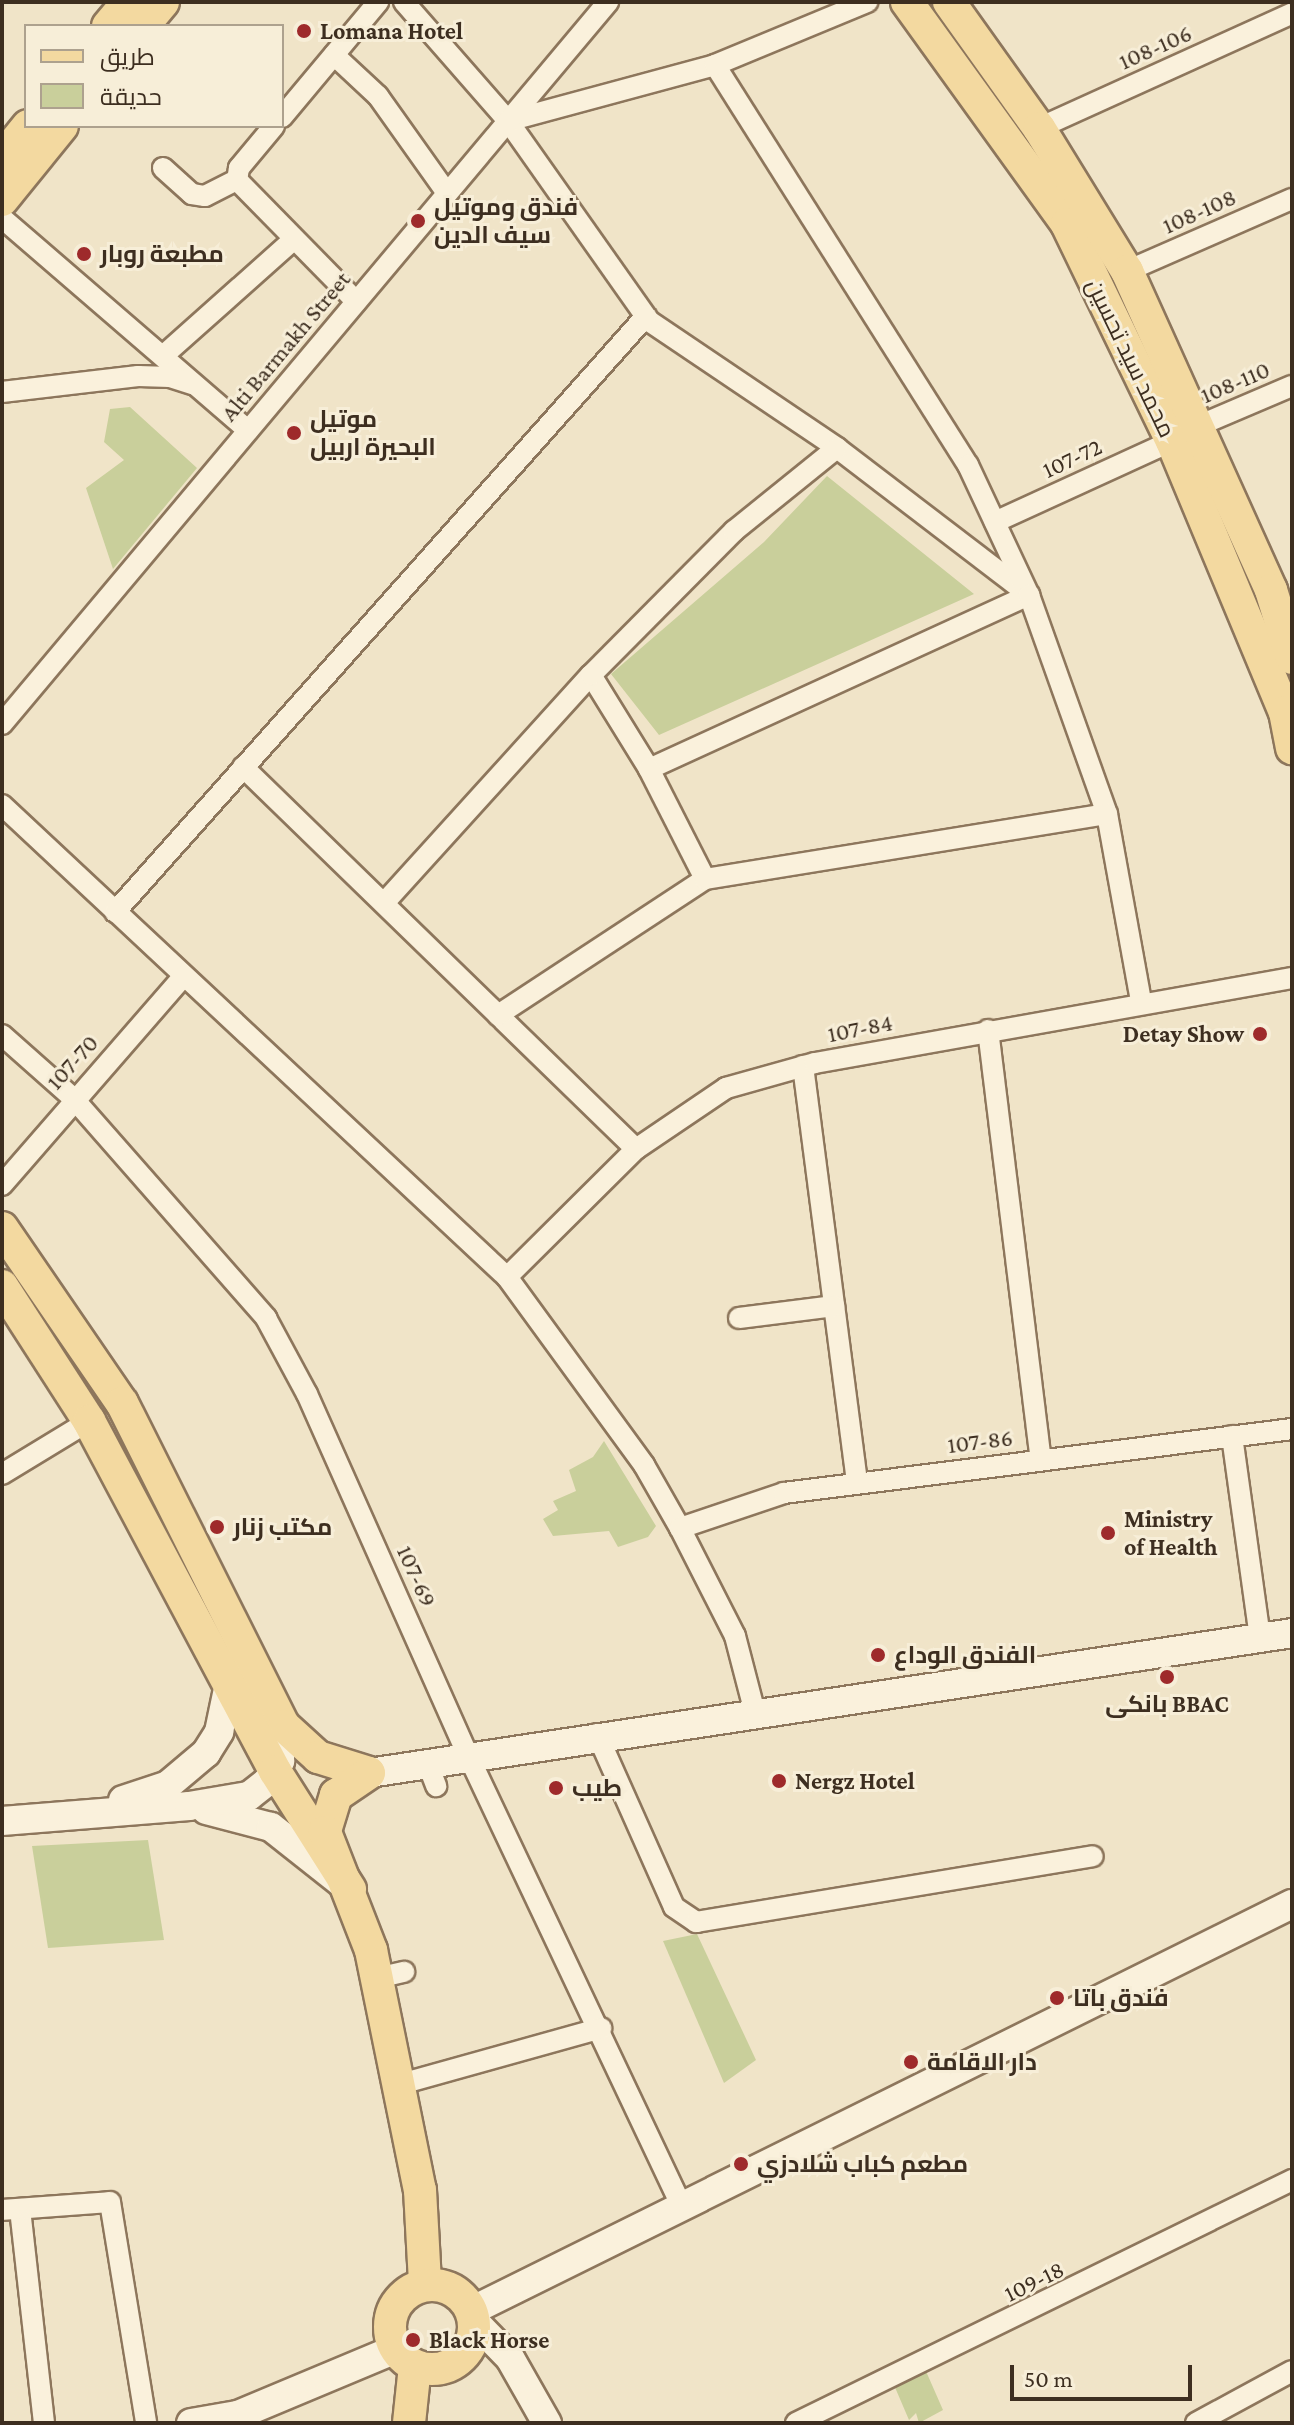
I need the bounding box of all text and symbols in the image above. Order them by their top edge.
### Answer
place label: Lomana Hotel [320,17,463,45]
street label: 108-106 [1114,18,1196,76]
marker: Lomana Hotel [295,22,313,40]
legend [24,24,284,128]
text: طريق [100,43,155,70]
text: حديقة [100,83,162,110]
street label: 108-108 [1158,182,1240,240]
place label: فندق وموتيل سيف الدين [434,193,578,249]
marker: فندق وموتيل سيف الدين [409,212,427,230]
place label: مطبعة روبار [100,240,224,268]
marker: مطبعة روبار [75,245,93,263]
street label: Alti Barmakh Street [214,265,356,427]
street label: محمد سید تحسین [1080,274,1182,442]
street label: 108-110 [1196,355,1274,409]
place label: موتيل البحيرة اربيل [310,405,436,461]
marker: موتيل البحيرة اربيل [285,424,303,442]
street label: 107-72 [1038,432,1106,484]
street label: 107-84 [825,1008,895,1048]
place label: Detay Show [1123,1020,1244,1048]
marker: Detay Show [1251,1025,1269,1043]
street label: 107-70 [40,1029,104,1095]
street label: 107-86 [946,1423,1014,1459]
place label: Ministry of Health [1124,1505,1218,1561]
place label: مكتب زنار [233,1513,332,1541]
marker: مكتب زنار [208,1518,226,1536]
marker: Ministry of Health [1099,1524,1117,1542]
street label: 107-69 [391,1541,443,1611]
place label: الفندق الوداع [894,1641,1036,1669]
marker: الفندق الوداع [869,1646,887,1664]
marker: بانکی BBAC [1158,1668,1176,1686]
place label: بانکی BBAC [1105,1690,1229,1718]
place label: Nergz Hotel [795,1767,915,1795]
marker: Nergz Hotel [770,1772,788,1790]
place label: طيب [572,1774,622,1802]
marker: طيب [547,1779,565,1797]
place label: فندق باتا [1073,1984,1169,2012]
marker: فندق باتا [1048,1989,1066,2007]
place label: دار الاقامة [927,2048,1037,2076]
marker: دار الاقامة [902,2053,920,2071]
place label: مطعم كباب شلادزي [757,2150,968,2178]
marker: مطعم كباب شلادزي [732,2155,750,2173]
street label: 109-18 [999,2254,1069,2308]
place label: Black Horse [429,2326,549,2354]
marker: Black Horse [404,2331,422,2349]
scale bar [1014,2349,1196,2399]
text: 50 m [1024,2365,1073,2392]

